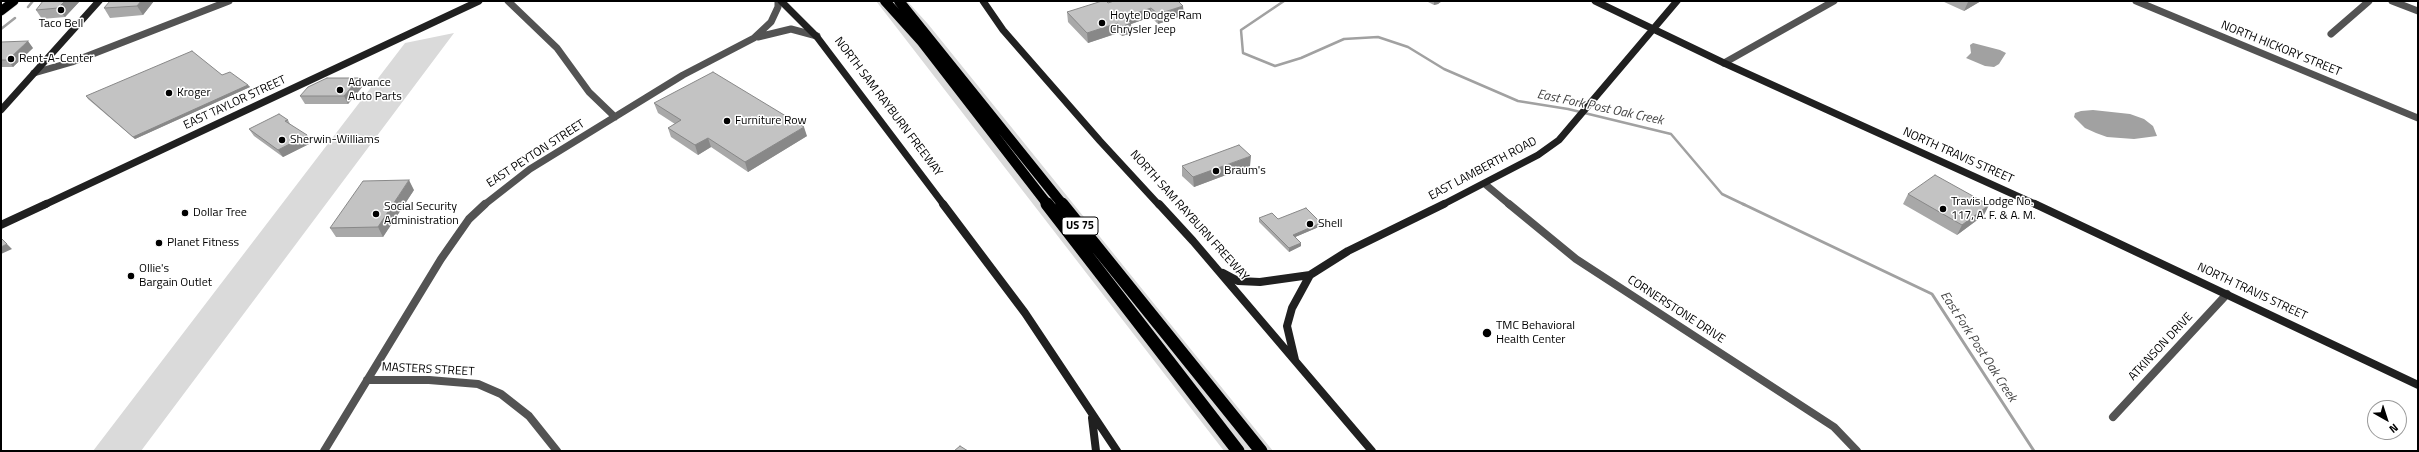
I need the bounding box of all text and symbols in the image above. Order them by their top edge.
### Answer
marker: Taco Bell [56,5,66,15]
place label: Hoyte Dodge Ram Chrysler Jeep [1110,9,1202,37]
place label: Taco Bell [39,17,83,31]
marker: Hoyte Dodge Ram Chrysler Jeep [1097,18,1107,28]
street label: NORTH HICKORY STREET [2219,18,2343,80]
street label: NORTH SAM RAYBURN FREEWAY [831,35,945,179]
place label: Rent-A-Center [19,52,93,66]
marker: Rent-A-Center [6,54,16,64]
street label: EAST TAYLOR STREET [182,73,288,133]
place label: Advance Auto Parts [348,76,402,104]
marker: Advance Auto Parts [335,85,345,95]
place label: Kroger [177,86,211,100]
water label: East Fork Post Oak Creek [1536,87,1664,129]
marker: Kroger [164,88,174,98]
place label: Furniture Row [735,114,807,128]
marker: Furniture Row [722,116,732,126]
street label: EAST PEYTON STREET [484,117,588,191]
street label: NORTH TRAVIS STREET [1900,125,2016,187]
place label: Sherwin-Williams [290,133,379,147]
street label: EAST LAMBERTH ROAD [1426,134,1540,204]
marker: Sherwin-Williams [277,135,287,145]
street label: NORTH SAM RAYBURN FREEWAY [1127,148,1251,284]
place label: Braum's [1224,164,1266,178]
marker: Braum's [1211,166,1221,176]
place label: Travis Lodge No. 117, A. F. & A. M. [1951,195,2035,223]
place label: Social Security Administration [384,200,459,228]
marker: Travis Lodge No. 117, A. F. & A. M. [1938,204,1948,214]
place label: Dollar Tree [193,206,247,220]
marker: Dollar Tree [180,208,190,218]
marker: Social Security Administration [371,209,381,219]
road number: US 75 [1062,217,1098,235]
place label: Shell [1318,217,1343,231]
marker: Shell [1305,219,1315,229]
place label: Planet Fitness [167,236,239,250]
marker: Planet Fitness [154,238,164,248]
street label: NORTH TRAVIS STREET [2195,260,2309,324]
place label: Ollie's Bargain Outlet [139,262,212,290]
marker: Ollie's Bargain Outlet [126,271,136,281]
street label: CORNERSTONE DRIVE [1625,273,1727,347]
water label: East Fork Post Oak Creek [1936,289,2020,405]
street label: ATKINSON DRIVE [2126,310,2196,384]
place label: TMC Behavioral Health Center [1496,319,1575,347]
marker: TMC Behavioral Health Center [1481,327,1493,339]
street label: MASTERS STREET [381,360,475,380]
north arrow [2367,400,2407,440]
text: N [2386,420,2402,437]

